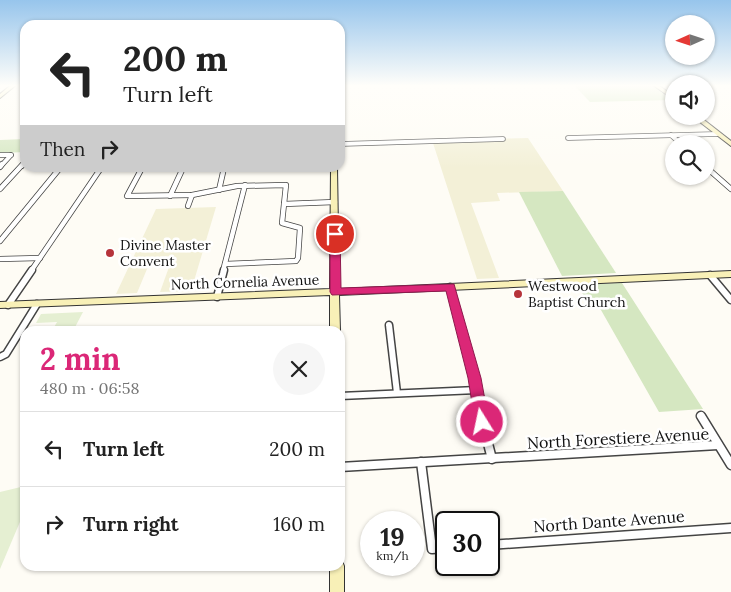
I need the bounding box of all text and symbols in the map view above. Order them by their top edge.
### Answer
north arrow [665,15,715,65]
map controls [665,15,715,185]
text: 200 m [123,36,228,81]
icon: left [40,40,105,105]
button: sound [665,75,715,125]
text: Turn left [123,80,213,108]
icon: right [95,135,123,163]
button: search [665,135,715,185]
text: Then [40,137,85,161]
pin [314,213,356,255]
icon: arrive [321,220,349,248]
place label: Divine Master Convent [120,236,211,270]
marker: Divine Master Convent [104,247,116,259]
street label: North Cornelia Avenue [170,270,320,294]
place label: Westwood Baptist Church [528,277,626,311]
marker: Westwood Baptist Church [512,288,524,300]
text: 2 min [40,340,120,378]
button: close [273,343,325,395]
text: 480 m · 06:58 [40,378,139,398]
position arrow [455,395,507,447]
street label: North Forestiere Avenue [526,423,710,453]
icon: left [40,435,68,463]
text: Turn left [83,437,164,461]
text: 200 m [269,437,325,461]
street label: North Dante Avenue [533,506,686,536]
icon: right [40,510,68,538]
speed limit sign: 30 [435,511,500,576]
text: Turn right [83,512,179,536]
text: 160 m [273,512,325,536]
text: 19 [380,521,405,553]
text: km/h [376,548,409,563]

